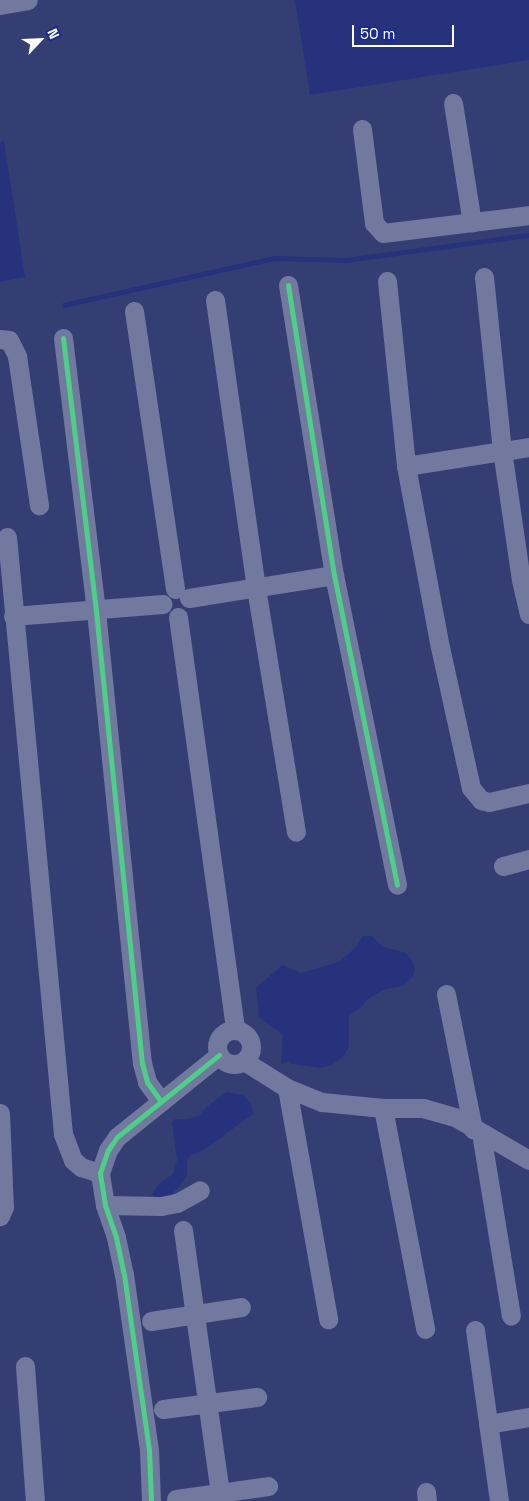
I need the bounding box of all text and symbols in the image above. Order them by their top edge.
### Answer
north arrow [15,15,65,65]
scale bar [354,15,456,47]
text: 50 m [360,24,395,43]
text: N [43,26,64,42]

